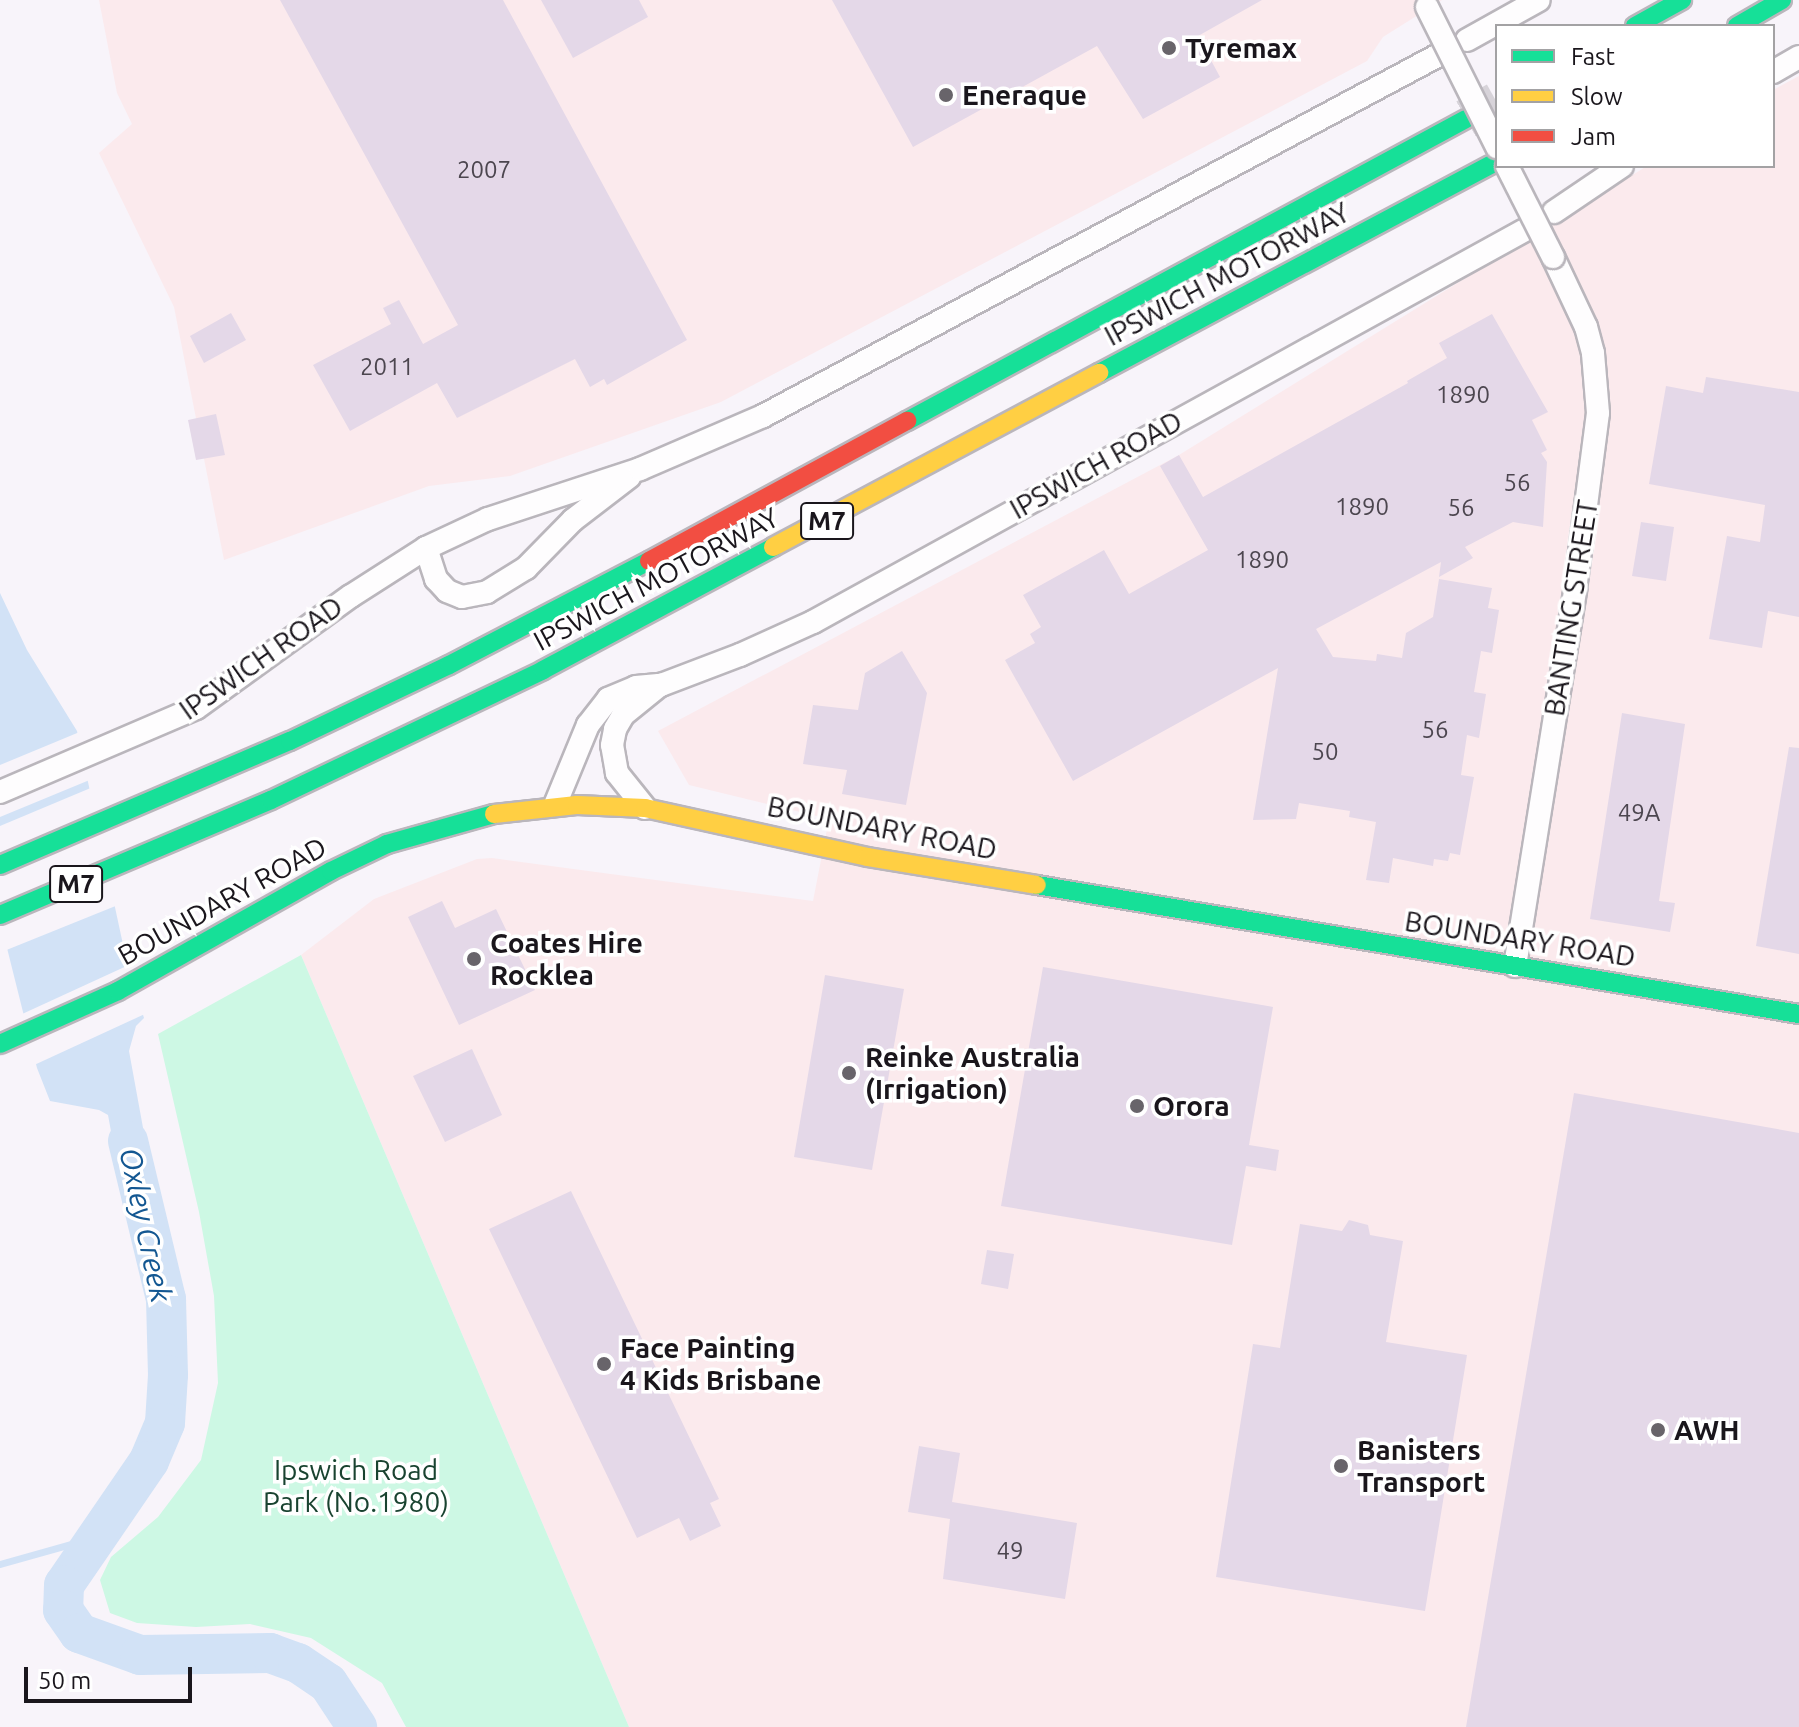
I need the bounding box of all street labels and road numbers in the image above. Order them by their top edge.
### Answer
street label: IPSWICH MOTORWAY [1099,195,1355,353]
street label: IPSWICH ROAD [1004,404,1188,526]
street label: BANTING STREET [1537,498,1605,718]
road number: M7 [799,499,855,543]
street label: IPSWICH MOTORWAY [528,500,784,658]
street label: IPSWICH ROAD [173,589,349,727]
street label: BOUNDARY ROAD [764,789,1000,867]
street label: BOUNDARY ROAD [112,830,332,972]
road number: M7 [48,862,104,906]
street label: BOUNDARY ROAD [1402,904,1638,974]

